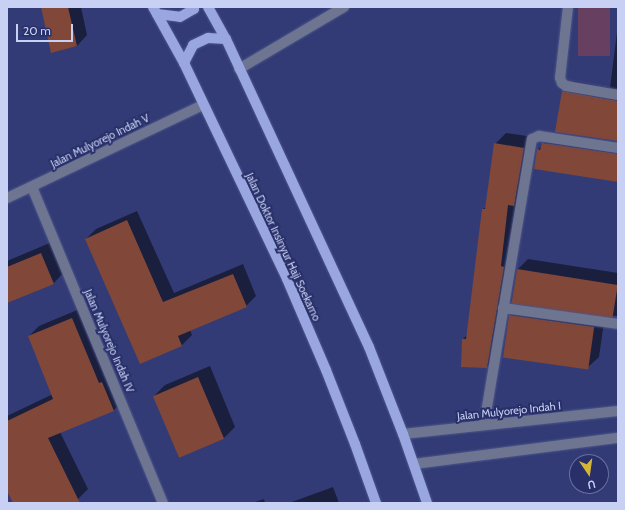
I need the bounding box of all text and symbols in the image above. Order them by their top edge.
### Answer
scale bar [18,16,75,42]
text: 20 m [23,23,51,38]
street label: Jalan Mulyorejo Indah V [48,111,152,171]
street label: Jalan Doktor Insinyur Haji Soekarno [243,171,323,323]
street label: Jalan Mulyorejo Indah IV [81,287,137,395]
street label: Jalan Mulyorejo Indah I [456,399,562,423]
north arrow [569,454,609,494]
text: U [586,477,597,492]

